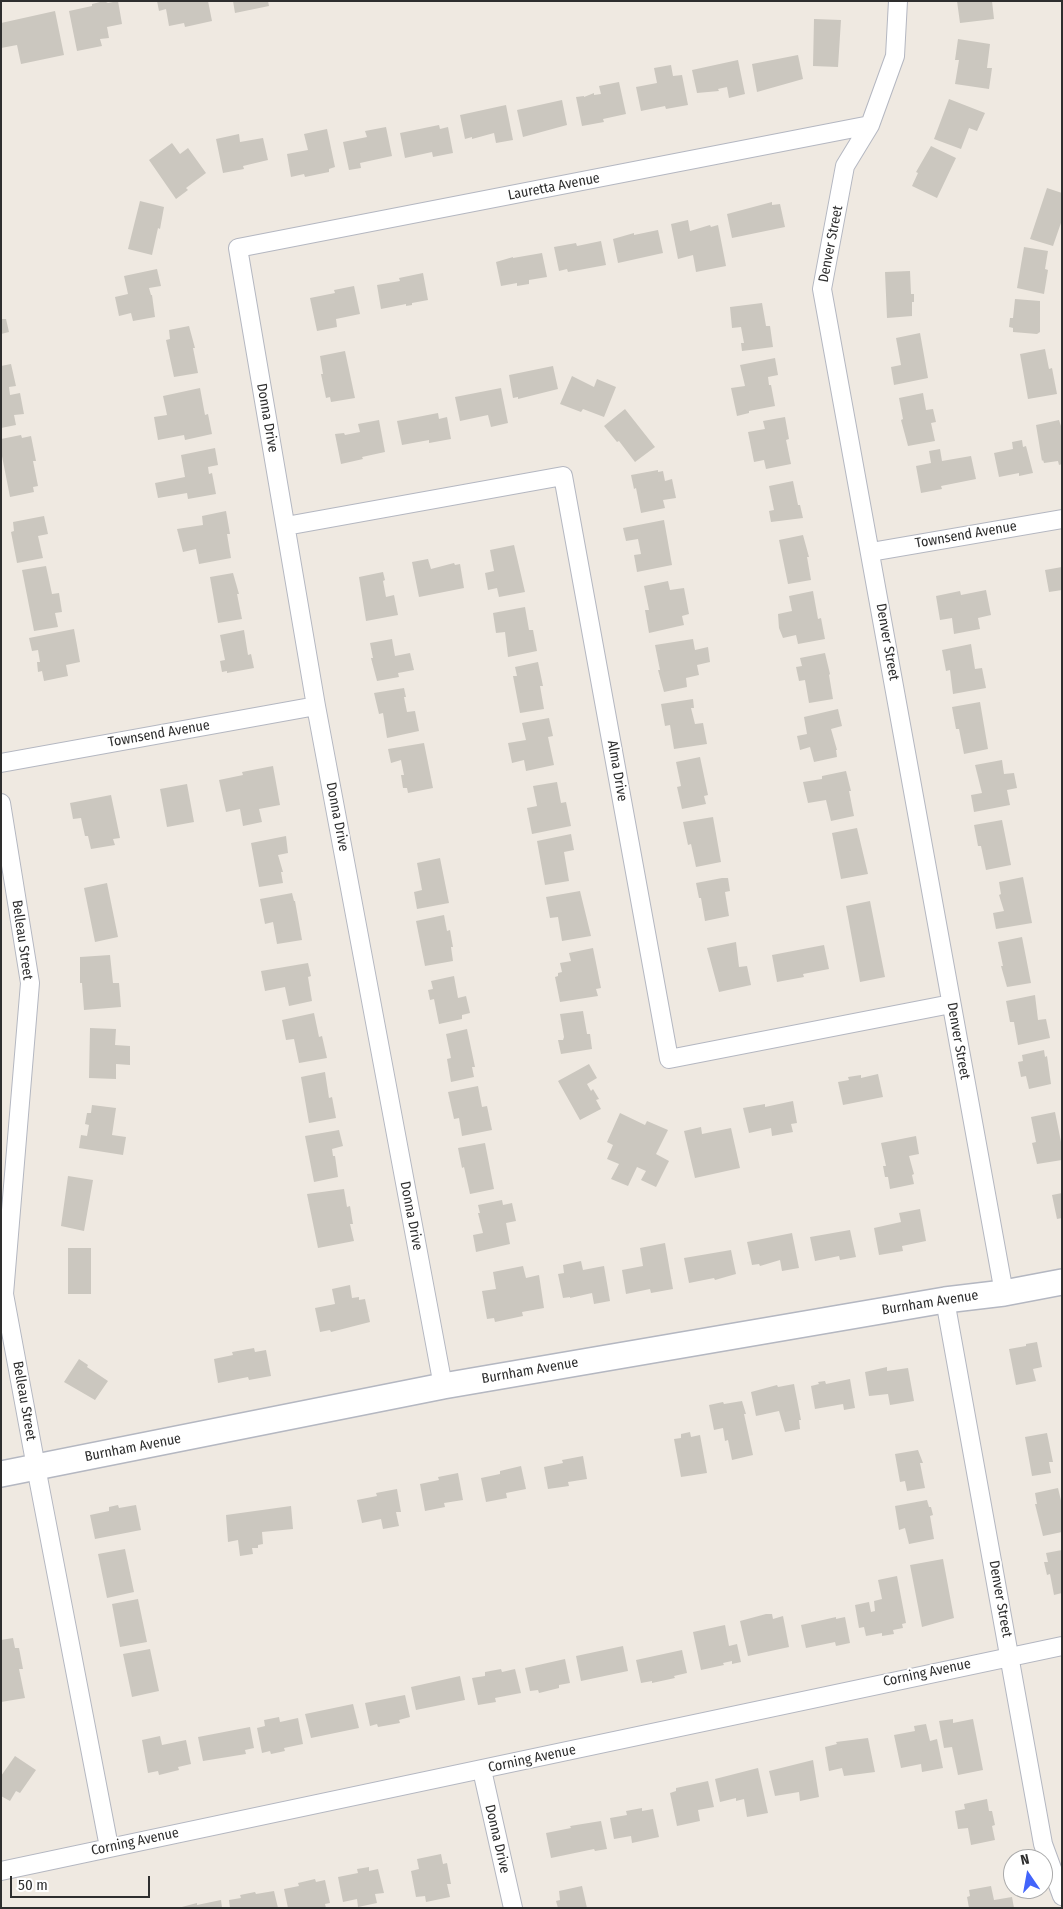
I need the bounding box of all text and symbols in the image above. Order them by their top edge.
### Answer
street label: Lauretta Avenue [507,170,601,204]
street label: Denver Street [815,204,847,284]
street label: Donna Drive [253,382,281,454]
street label: Townsend Avenue [914,518,1018,552]
street label: Denver Street [872,602,902,682]
street label: Townsend Avenue [107,717,211,751]
street label: Alma Drive [603,739,631,803]
street label: Donna Drive [322,781,352,853]
street label: Belleau Street [8,899,36,981]
street label: Denver Street [943,1001,973,1081]
street label: Donna Drive [396,1180,426,1252]
street label: Burnham Avenue [880,1287,980,1319]
street label: Burnham Avenue [480,1354,580,1388]
street label: Belleau Street [9,1360,39,1442]
street label: Burnham Avenue [83,1430,183,1466]
street label: Denver Street [985,1559,1015,1639]
street label: Corning Avenue [882,1655,972,1691]
street label: Corning Avenue [487,1741,577,1777]
street label: Donna Drive [481,1803,513,1875]
street label: Corning Avenue [90,1824,180,1860]
north arrow [1003,1849,1053,1899]
text: N [1019,1851,1031,1869]
scale bar [12,1866,152,1898]
text: 50 m [18,1876,48,1894]

